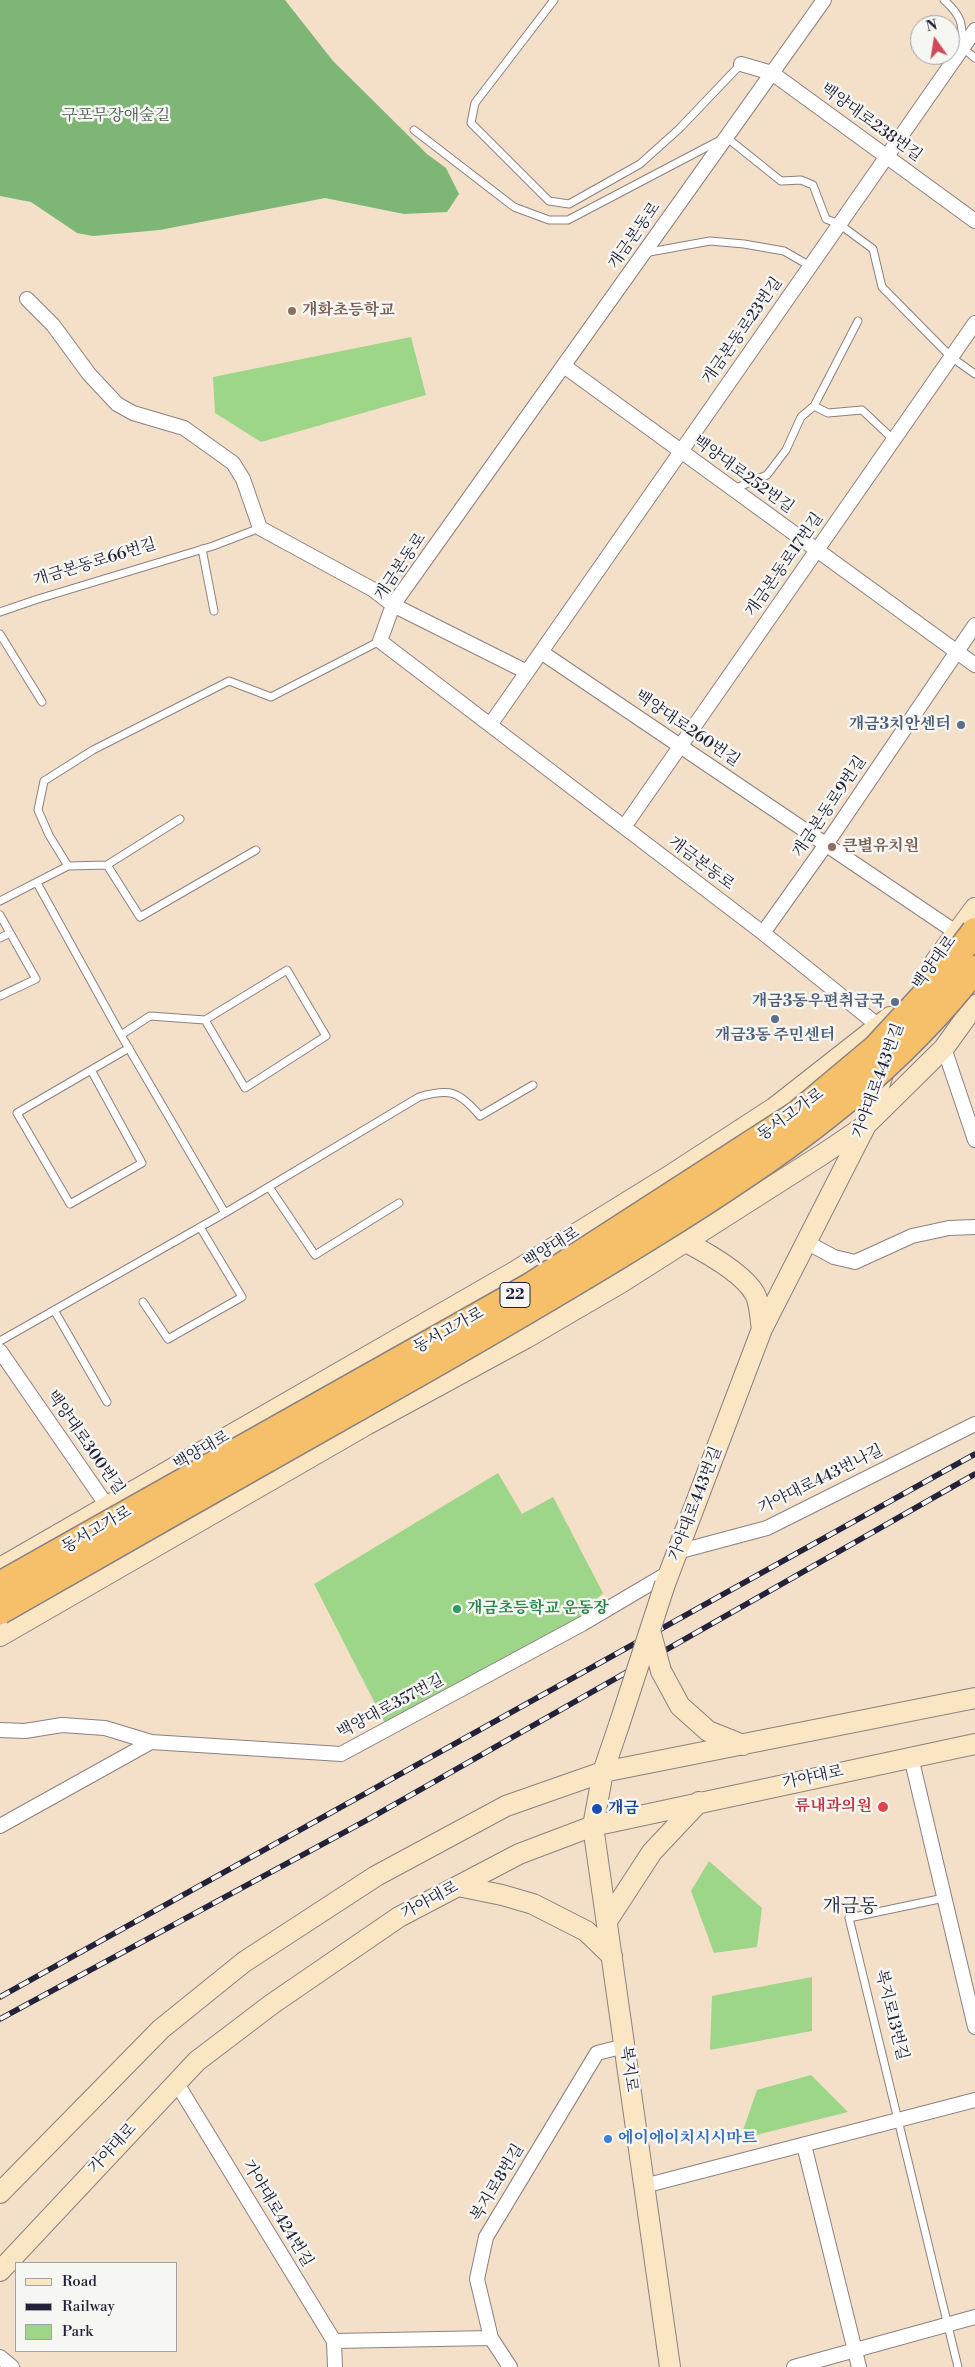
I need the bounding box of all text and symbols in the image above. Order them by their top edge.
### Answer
north arrow [910,15,960,65]
text: N [924,16,939,36]
street label: 백양대로238번길 [817,80,925,166]
park label: 구포무장애숲길 [62,106,170,126]
street label: 개금본동로 [605,199,665,273]
street label: 개금본동로23번길 [699,274,787,388]
place label: 개화초등학교 [302,301,395,321]
marker: 개화초등학교 [286,305,298,317]
street label: 백양대로252번길 [689,432,797,518]
street label: 개금본동로17번길 [742,509,828,621]
street label: 개금본동로 [371,530,431,604]
street label: 개금본동로66번길 [31,535,159,591]
street label: 백양대로260번길 [631,687,743,771]
place label: 개금3치안센터 [849,715,951,735]
marker: 개금3치안센터 [955,719,967,731]
street label: 개금본동로9번길 [789,753,871,861]
street label: 개금본동로 [664,833,738,895]
place label: 큰별유치원 [842,837,919,857]
marker: 큰별유치원 [826,841,838,853]
street label: 백양대로 [909,932,961,994]
place label: 개금3동우편취급국 [752,992,885,1012]
marker: 개금3동우편취급국 [889,996,901,1008]
marker: 개금3동 주민센터 [769,1013,781,1025]
street label: 가야대로443번길 [849,1021,909,1141]
place label: 개금3동 주민센터 [715,1026,835,1046]
street label: 동서고가로 [754,1085,828,1145]
street label: 백양대로 [521,1223,583,1273]
road number: 22 [500,1282,530,1308]
street label: 동서고가로 [411,1304,487,1358]
street label: 백양대로300번길 [42,1387,128,1499]
street label: 백양대로 [170,1427,234,1475]
street label: 가야대로443번나길 [756,1441,886,1519]
street label: 가야대로443번길 [665,1444,727,1564]
street label: 동서고가로 [59,1502,135,1558]
place label: 개금초등학교 운동장 [467,1599,609,1619]
marker: 개금초등학교 운동장 [451,1603,463,1615]
street label: 백양대로357번길 [334,1671,448,1743]
street label: 가야대로 [781,1762,845,1794]
place label: 류내과의원 [795,1797,872,1817]
place label: 개금 [608,1799,639,1819]
marker: 류내과의원 [876,1800,890,1814]
marker: 개금 [590,1802,604,1816]
street label: 가야대로 [398,1878,462,1924]
district label: 개금동 [822,1896,878,1918]
street label: 복지로13번길 [870,1968,912,2062]
street label: 복지로 [615,2045,641,2093]
street label: 가야대로 [85,2120,141,2178]
place label: 에이에이치시시마트 [618,2129,757,2149]
marker: 에이에이치시시마트 [602,2133,614,2145]
street label: 복지로8번길 [467,2141,529,2225]
street label: 가야대로424번길 [238,2157,316,2271]
legend [15,2262,178,2352]
text: Road [62,2272,97,2291]
text: Railway [62,2297,115,2316]
text: Park [62,2322,93,2341]

